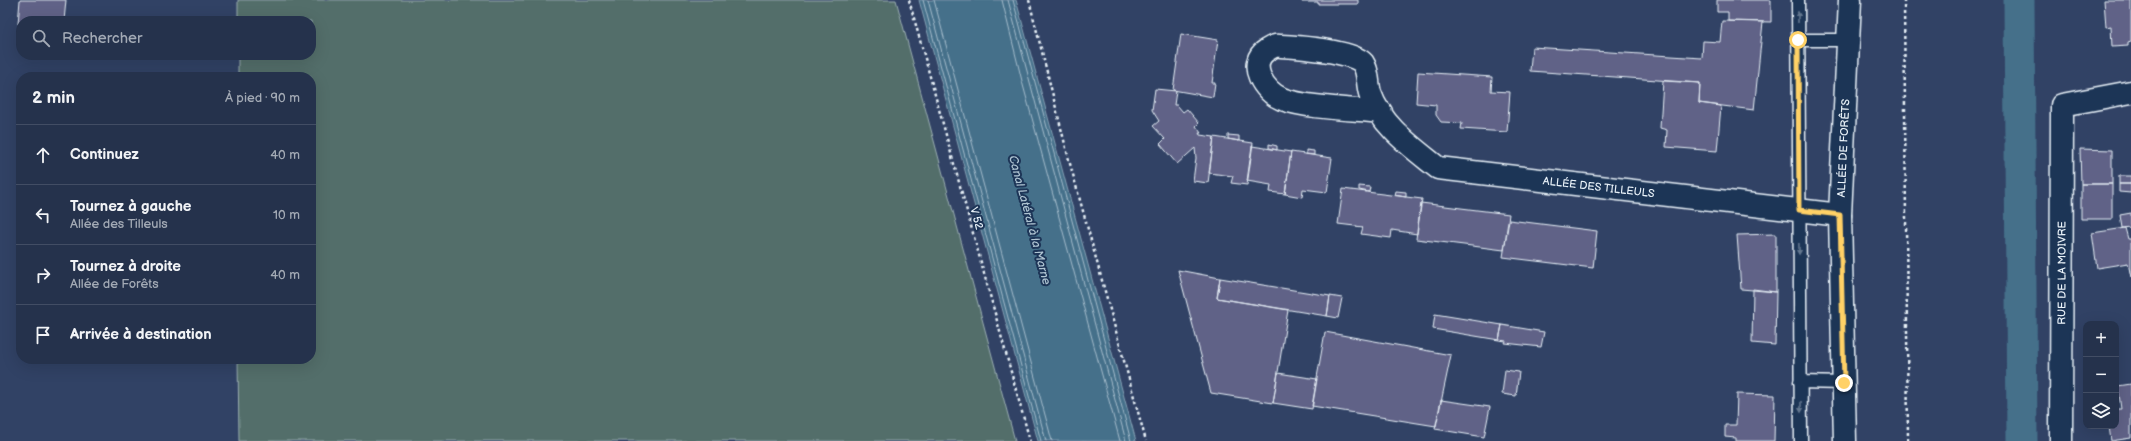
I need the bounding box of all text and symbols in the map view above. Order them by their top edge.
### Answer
one-way arrow [1795,10,1801,23]
search box [16,16,316,60]
icon: search [30,27,52,49]
text: Rechercher [62,29,142,48]
route start [1789,31,1807,49]
text: 2 min [32,88,75,108]
text: À pied · 90 m [225,90,300,106]
street label: ALLÉE DE FORÊTS [1835,98,1852,198]
icon: ahead [32,144,54,166]
text: Continuez [70,145,139,164]
text: 40 m [270,147,300,163]
water label: Canal Latéral à la Marne [1005,154,1054,286]
street label: ALLÉE DES TILLEULS [1542,174,1656,200]
text: Tournez à gauche [70,197,191,216]
icon: left [32,204,54,226]
street label: V 52 [967,206,986,231]
text: 10 m [273,207,300,223]
text: Allée des Tilleuls [70,216,168,232]
street label: RUE DE LA MOIVRE [2055,221,2069,325]
one-way arrow [1796,243,1802,256]
text: Tournez à droite [70,257,181,276]
icon: right [32,264,54,286]
text: 40 m [270,267,300,283]
text: Allée de Forêts [70,276,159,292]
map controls [2083,321,2119,429]
button: + [2083,321,2119,357]
icon: arrive [32,324,54,346]
text: Arrivée à destination [70,325,212,344]
button: − [2083,357,2119,393]
route end [1835,374,1853,392]
button: layers [2083,393,2119,429]
one-way arrow [1798,401,1804,414]

